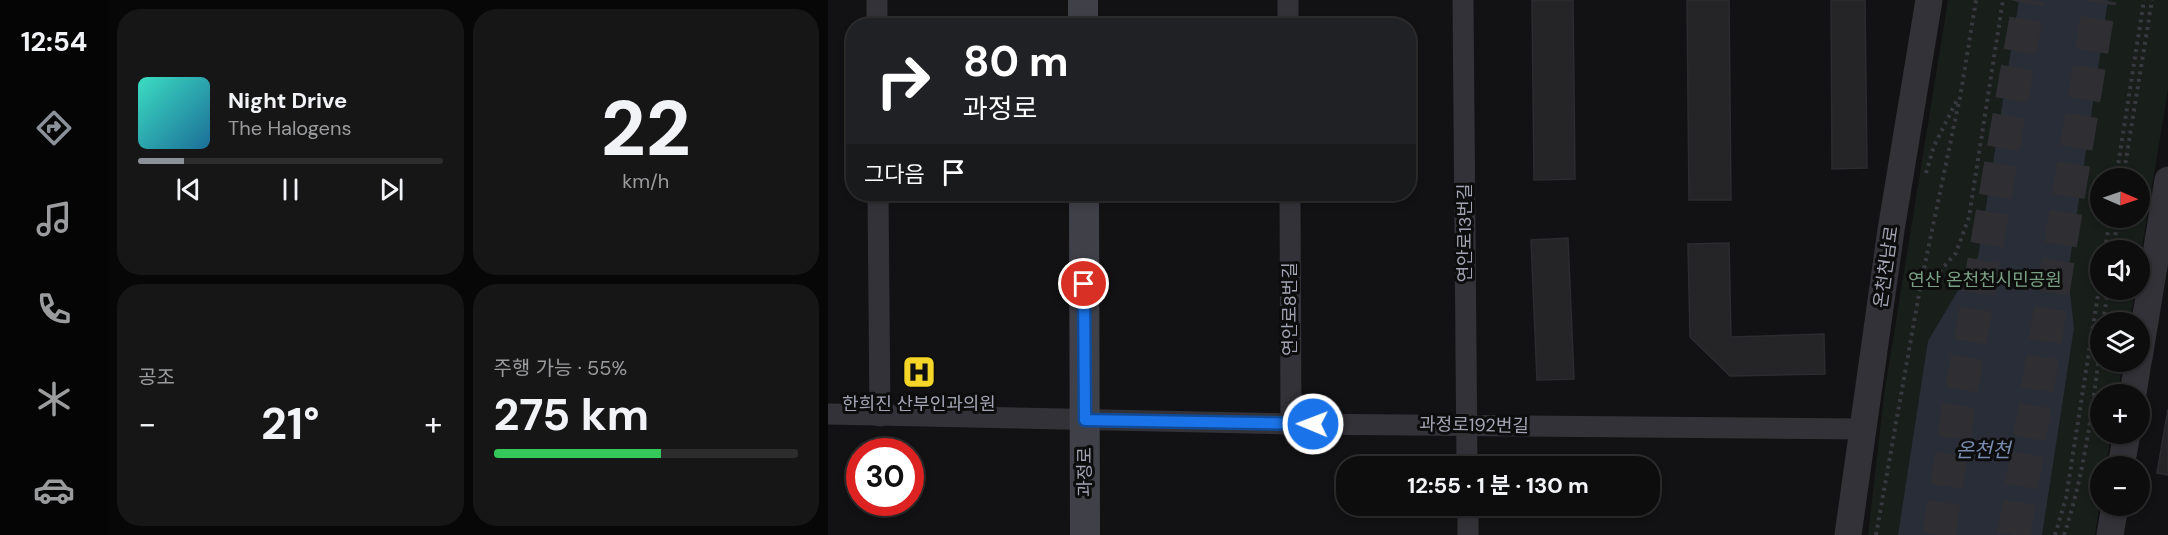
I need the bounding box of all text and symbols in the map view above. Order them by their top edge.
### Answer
text: 12:54 [21,24,87,59]
text: 80 m [963,34,1069,89]
icon: right [864,42,942,120]
text: 22 [601,78,691,179]
text: Night Drive [228,86,347,115]
text: 과정로 [963,91,1038,126]
icon: directions [33,107,75,149]
text: The Halogens [228,115,351,141]
icon: arrive [937,156,970,189]
text: 그다음 [864,160,925,189]
text: km/h [622,168,669,194]
north arrow [2090,168,2150,228]
map controls [2090,168,2150,516]
icon: previous [172,173,205,206]
icon: pause [274,173,307,206]
icon: next [375,173,408,206]
street label: 연안로13번길 [1453,183,1477,283]
icon: music [33,198,75,240]
street label: 온천천남로 [1868,224,1904,310]
button: sound [2090,240,2150,300]
pin [1058,258,1109,309]
street label: 연안로8번길 [1278,262,1302,356]
icon: arrive [1067,267,1100,300]
park label: 연산 온천천시민공원 [1908,268,2062,292]
icon: phone [33,288,75,330]
button: layers [2090,312,2150,372]
hospital icon: 한희진 산부인과의원 [901,354,937,390]
text: 주행 가능 · 55% [494,355,627,381]
text: 공조 [138,364,175,390]
icon: climate [33,378,75,420]
button: + [2090,384,2150,444]
text: 275 km [494,385,649,444]
place label: 한희진 산부인과의원 [842,392,996,416]
position arrow [1281,392,1345,456]
text: 21° [261,394,320,453]
text: − [138,402,156,445]
text: + [424,402,443,445]
street label: 과정로192번길 [1419,412,1529,438]
water label: 온천천 [1955,437,2013,463]
speed limit sign: 30 [846,438,924,516]
street label: 과정로 [1073,447,1097,497]
button: − [2090,456,2150,516]
icon: car [33,469,75,511]
text: 12:55 · 1 분 · 130 m [1407,471,1589,500]

